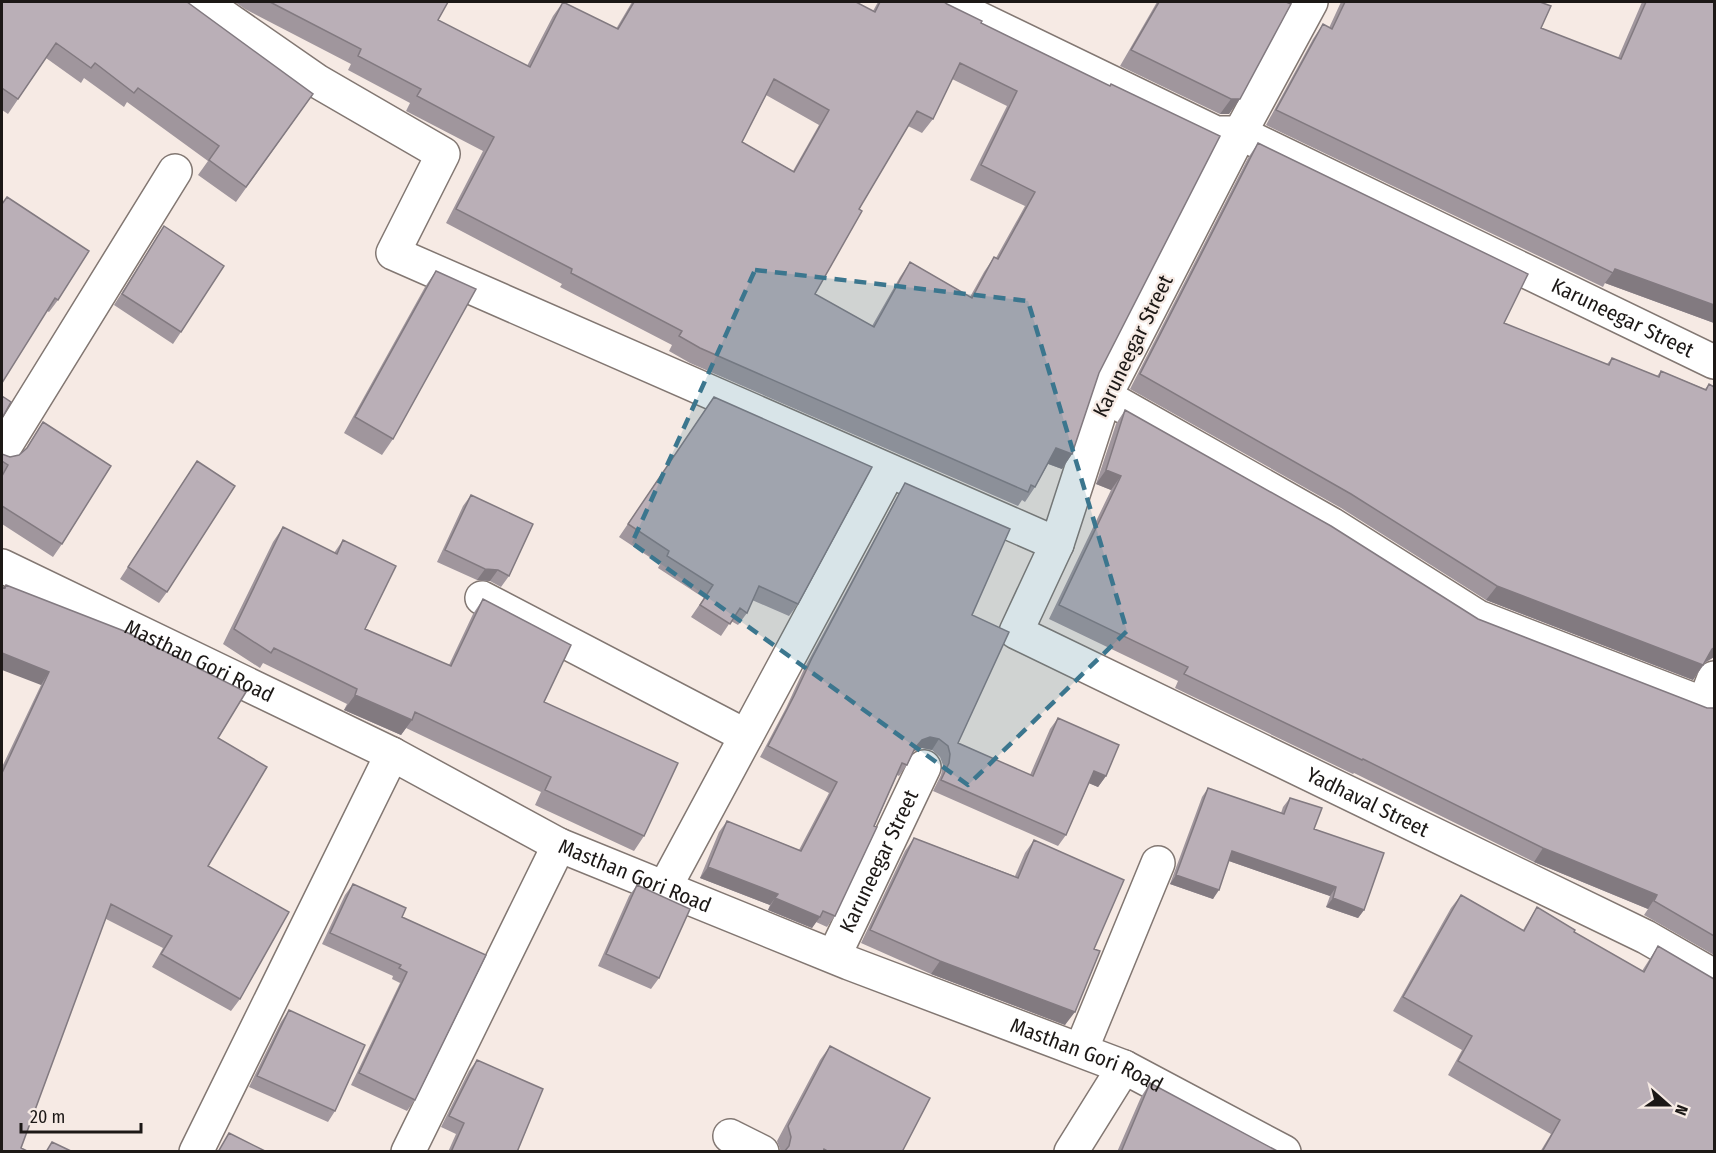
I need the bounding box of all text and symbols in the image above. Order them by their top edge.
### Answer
street label: Karuneegar Street [1087,271,1179,421]
street label: Karuneegar Street [1547,272,1698,363]
street label: Masthan Gori Road [120,614,278,708]
street label: Yadhaval Street [1302,762,1433,843]
street label: Karuneegar Street [834,785,924,937]
street label: Masthan Gori Road [555,833,715,919]
street label: Masthan Gori Road [1007,1012,1167,1098]
north arrow [1638,1075,1698,1135]
scale bar [21,1096,141,1134]
text: N [1671,1102,1692,1118]
text: 20 m [30,1106,65,1128]

